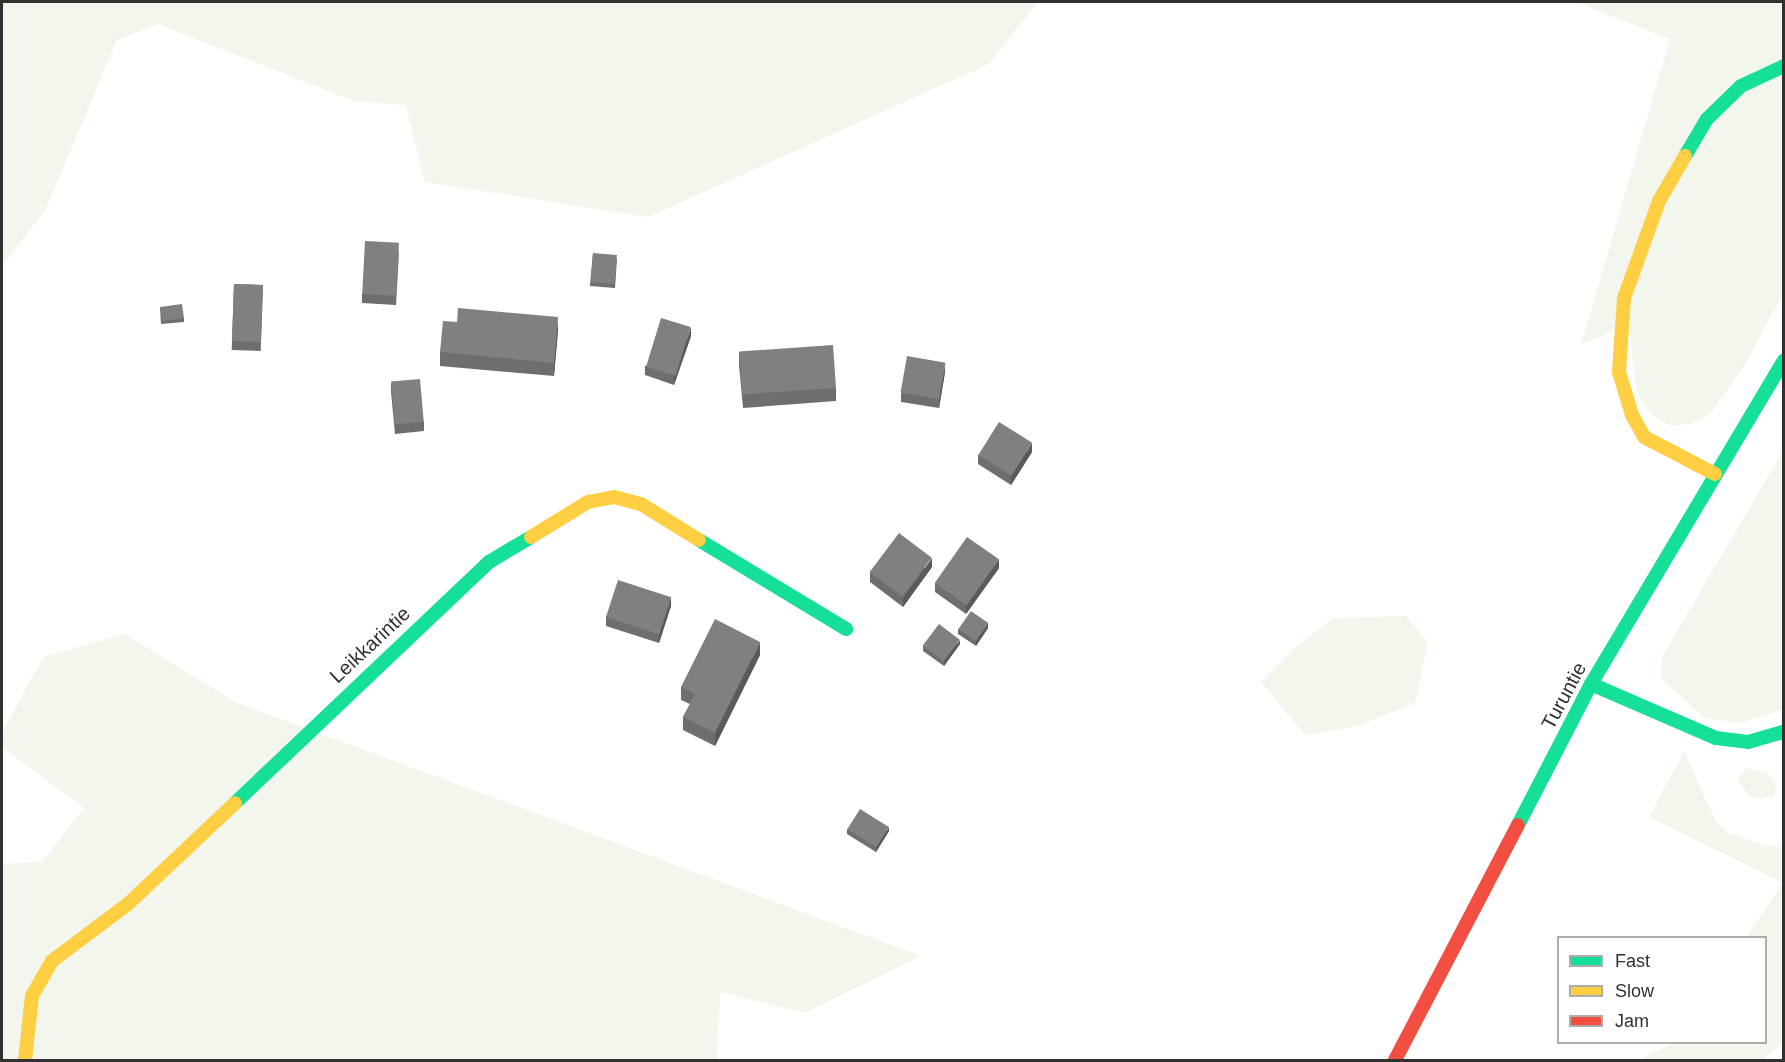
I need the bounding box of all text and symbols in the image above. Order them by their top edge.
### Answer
street label: Leikkarintie [325,602,415,688]
street label: Turuntie [1536,658,1592,734]
legend [1557,936,1767,1044]
text: Fast [1615,951,1650,971]
text: Slow [1615,981,1654,1001]
text: Jam [1615,1011,1649,1031]

